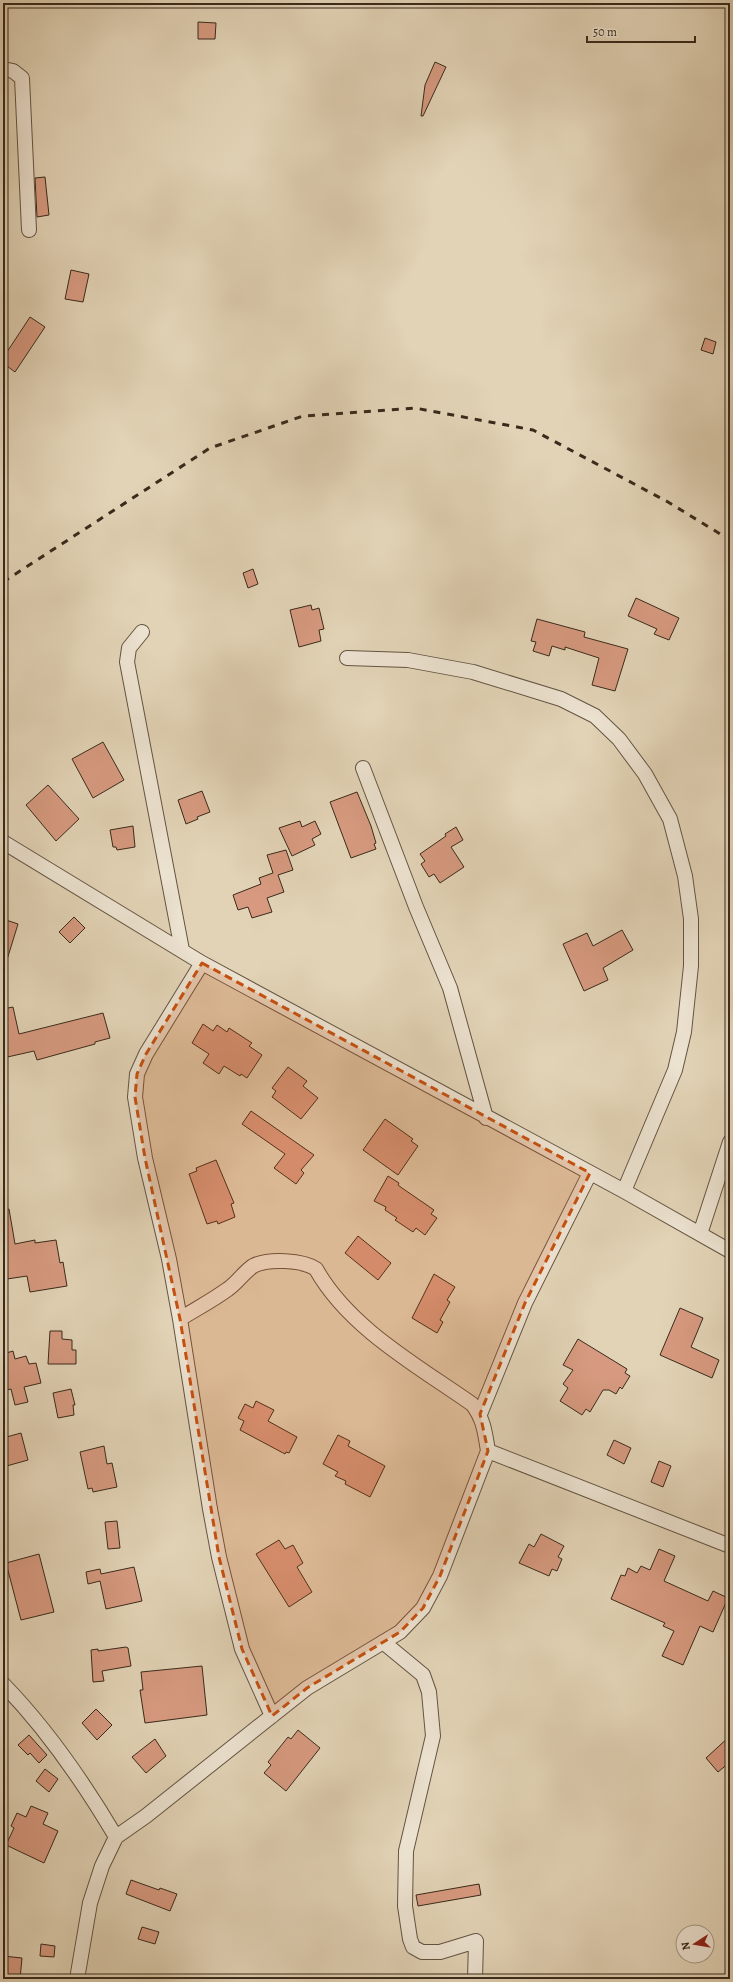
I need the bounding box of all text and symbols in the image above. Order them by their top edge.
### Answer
scale bar [587,18,695,44]
text: 50 m [593,24,617,40]
north arrow [675,1924,715,1964]
text: N [678,1940,694,1951]

